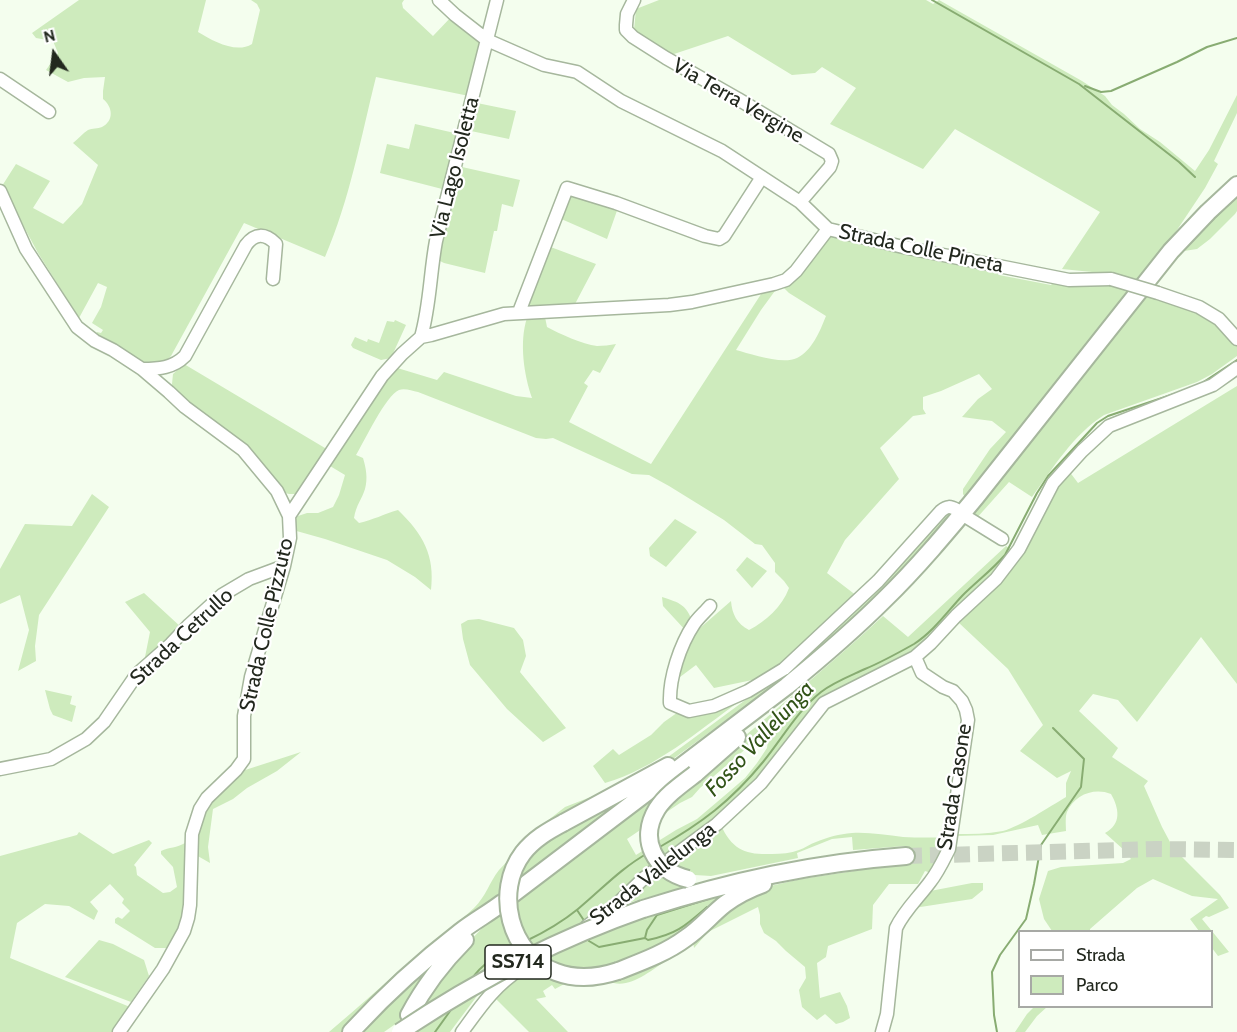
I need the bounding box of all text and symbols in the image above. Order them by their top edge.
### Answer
north arrow [24,24,84,84]
text: N [42,25,57,47]
street label: Via Terra Vergine [668,53,808,149]
street label: Via Lago Isoletta [425,94,485,242]
street label: Strada Colle Pineta [836,219,1006,279]
street label: Strada Colle Pizzuto [235,536,299,714]
street label: Strada Cetrullo [125,583,239,691]
water label: Fosso Vallelunga [700,676,820,802]
street label: Strada Casone [933,722,977,852]
street label: Strada Vallelunga [585,817,721,931]
legend [1018,930,1213,1008]
text: Strada [1076,944,1125,966]
road number: SS714 [485,945,551,979]
text: Parco [1076,974,1118,996]

